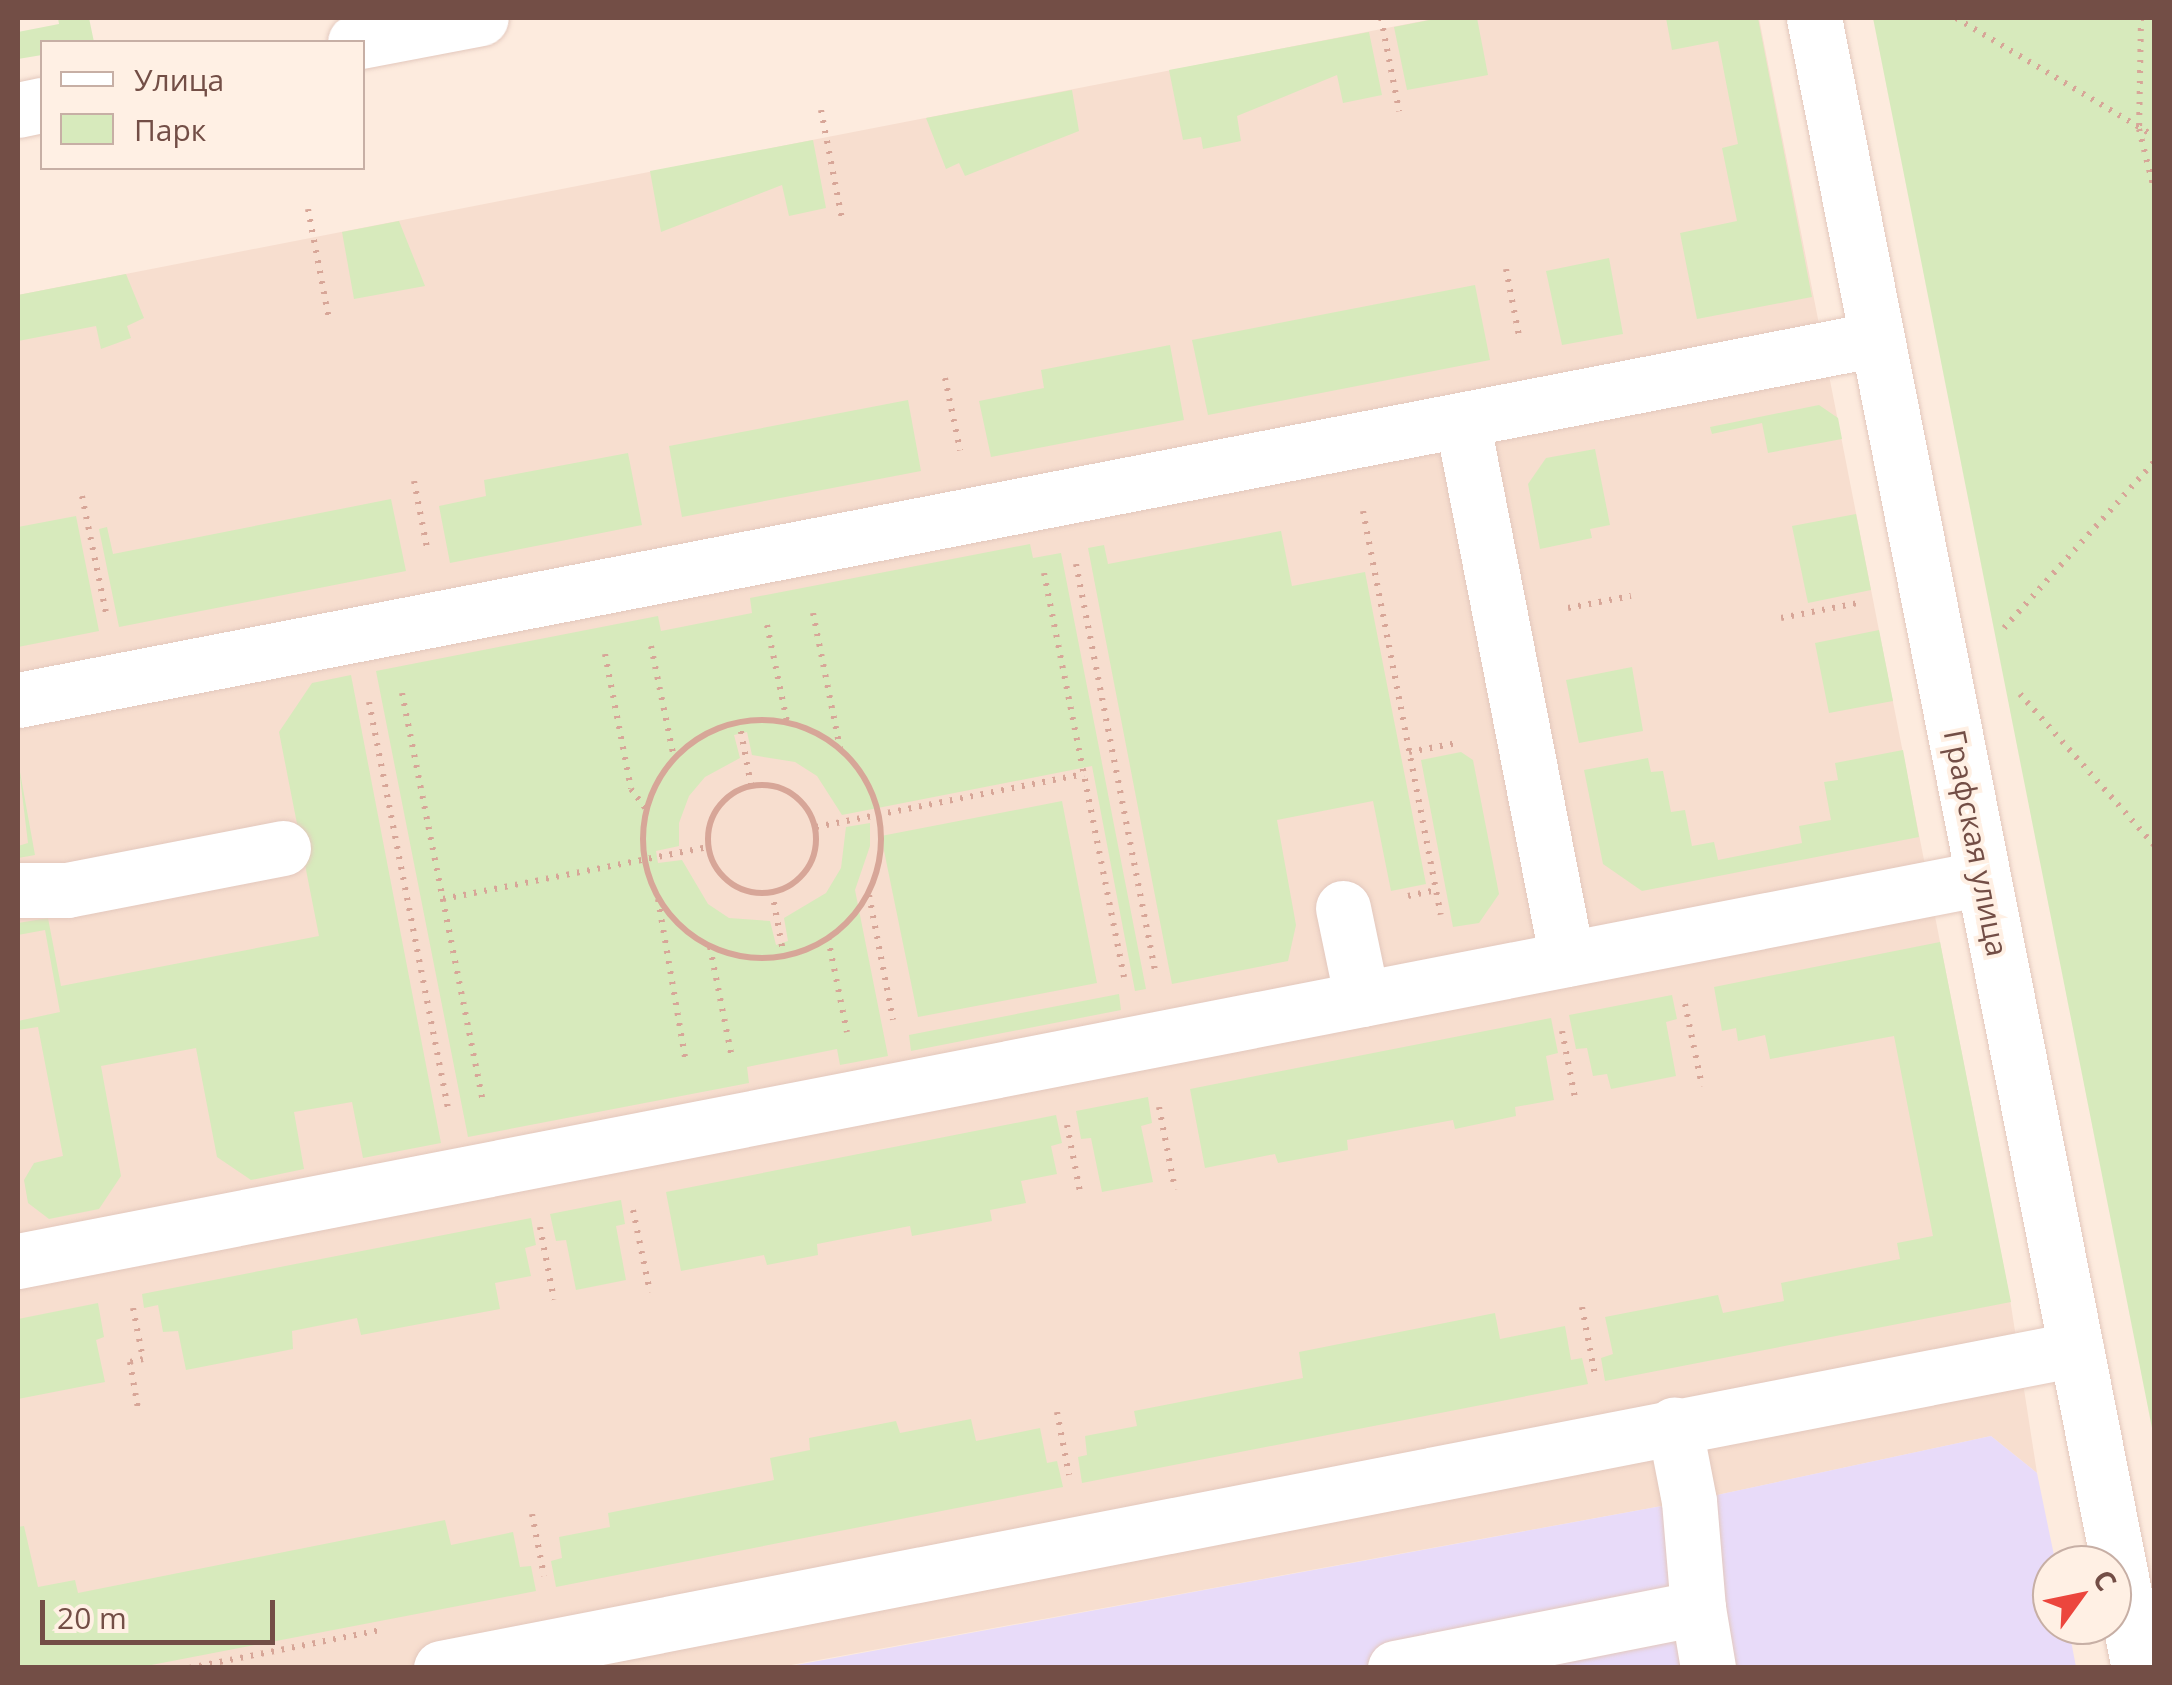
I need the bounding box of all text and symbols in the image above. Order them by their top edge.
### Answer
legend [40,40,365,170]
text: Улица [134,59,224,100]
text: Парк [134,109,206,150]
street label: Графская улица [1936,727,2016,959]
north arrow [2032,1545,2132,1645]
text: С [2085,1562,2126,1598]
scale bar [45,1580,280,1642]
text: 20 m [57,1597,127,1638]

